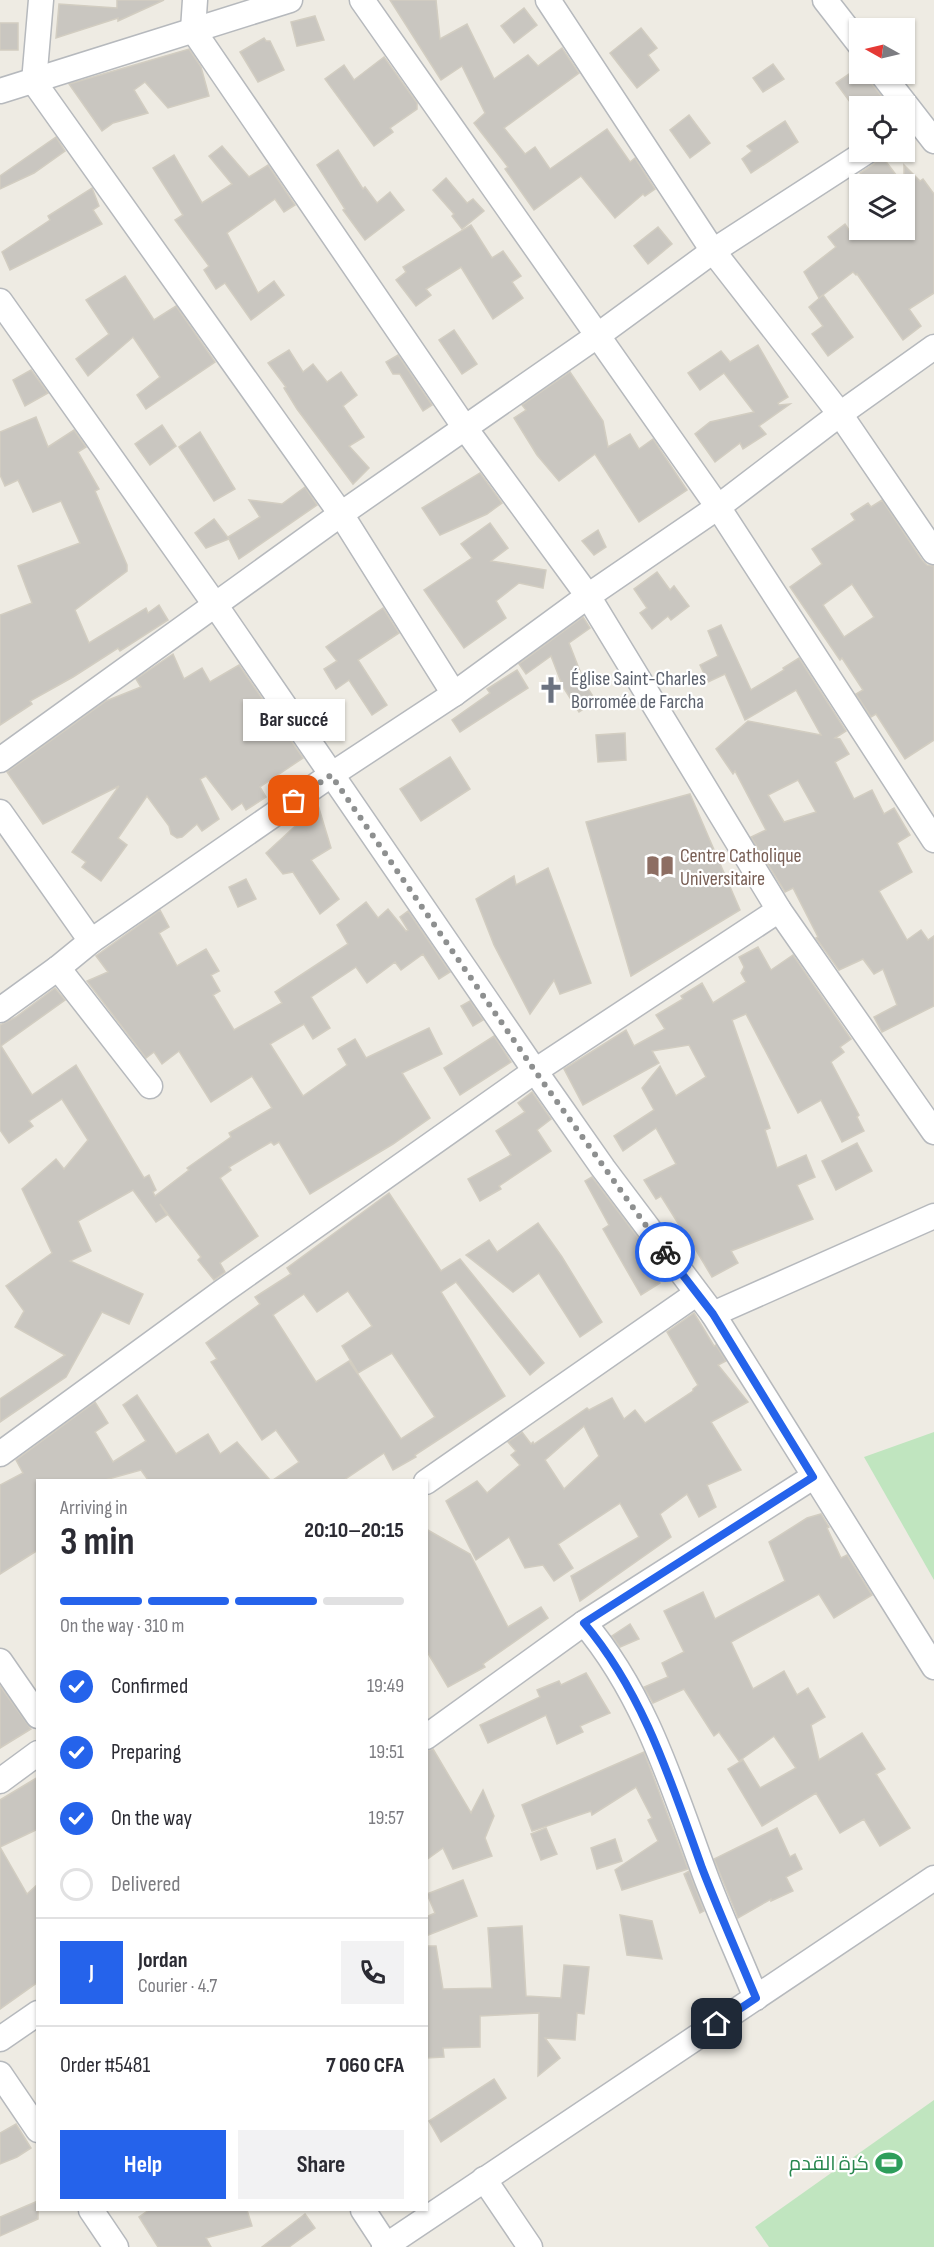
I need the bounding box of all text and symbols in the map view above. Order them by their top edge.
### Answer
north arrow [849,18,915,84]
map controls [849,18,915,240]
button: locate [849,96,915,162]
button: layers [849,174,915,240]
place label: Église Saint-Charles Borromée de Farcha [571,667,706,714]
church icon: Église Saint-Charles Borromée de Farcha [536,675,566,705]
callout: Bar succé [243,699,345,741]
text: Bar succé [260,708,328,732]
pin [268,775,319,826]
icon: bag [277,784,310,817]
place label: Centre Catholique Universitaire [680,844,802,891]
library icon: Centre Catholique Universitaire [645,851,675,881]
courier [635,1222,695,1282]
icon: bike [649,1236,682,1269]
text: Arriving in [60,1496,128,1520]
text: 20:10–20:15 [304,1517,404,1544]
text: 3 min [60,1519,135,1566]
text: On the way · 310 m [60,1614,184,1638]
icon: check [60,1670,93,1703]
text: Confirmed [111,1673,188,1700]
text: 19:49 [367,1674,404,1698]
icon: check [60,1736,93,1769]
text: Preparing [111,1739,181,1766]
text: 19:51 [369,1740,404,1764]
icon: check [60,1802,93,1835]
text: On the way [111,1805,192,1832]
text: 19:57 [368,1806,404,1830]
text: Delivered [111,1871,180,1898]
button: phone [341,1941,404,2004]
text: Jordan [138,1947,187,1974]
text: J [89,1959,94,1986]
text: Courier · 4.7 [138,1974,217,1998]
pin [691,1998,742,2049]
icon: home [700,2007,733,2040]
text: Order #5481 [60,2052,150,2079]
text: 7 060 CFA [326,2052,404,2079]
button: Help [60,2130,226,2199]
button: Share [238,2130,404,2199]
sports icon: كرة القدم [874,2148,904,2178]
place label: كرة القدم [789,2152,869,2177]

